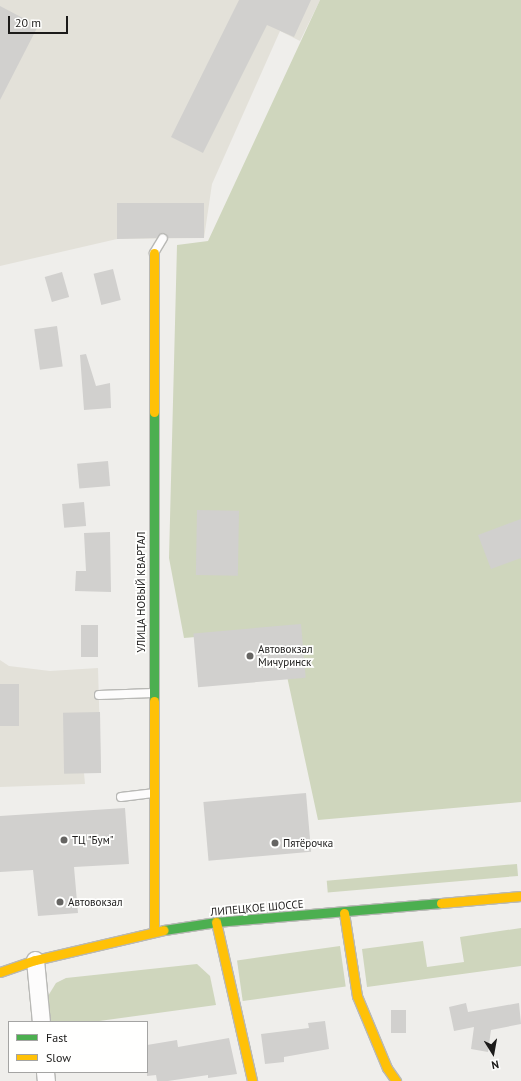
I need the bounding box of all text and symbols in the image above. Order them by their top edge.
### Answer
scale bar [10,8,70,34]
text: 20 m [15,15,41,30]
street label: УЛИЦА НОВЫЙ КВАРТАЛ [134,531,148,653]
place label: Автовокзал Мичуринск [258,643,313,669]
marker: Автовокзал Мичуринск [245,651,255,661]
place label: ТЦ "Бум" [72,833,114,847]
marker: ТЦ "Бум" [59,835,69,845]
place label: Пятёрочка [283,836,333,850]
marker: Пятёрочка [270,838,280,848]
place label: Автовокзал [68,895,123,909]
marker: Автовокзал [55,897,65,907]
street label: ЛИПЕЦКОЕ ШОССЕ [210,897,304,919]
legend [8,1021,148,1073]
text: Fast [46,1030,67,1045]
north arrow [473,1033,513,1073]
text: Slow [46,1050,71,1065]
text: N [490,1057,500,1072]

